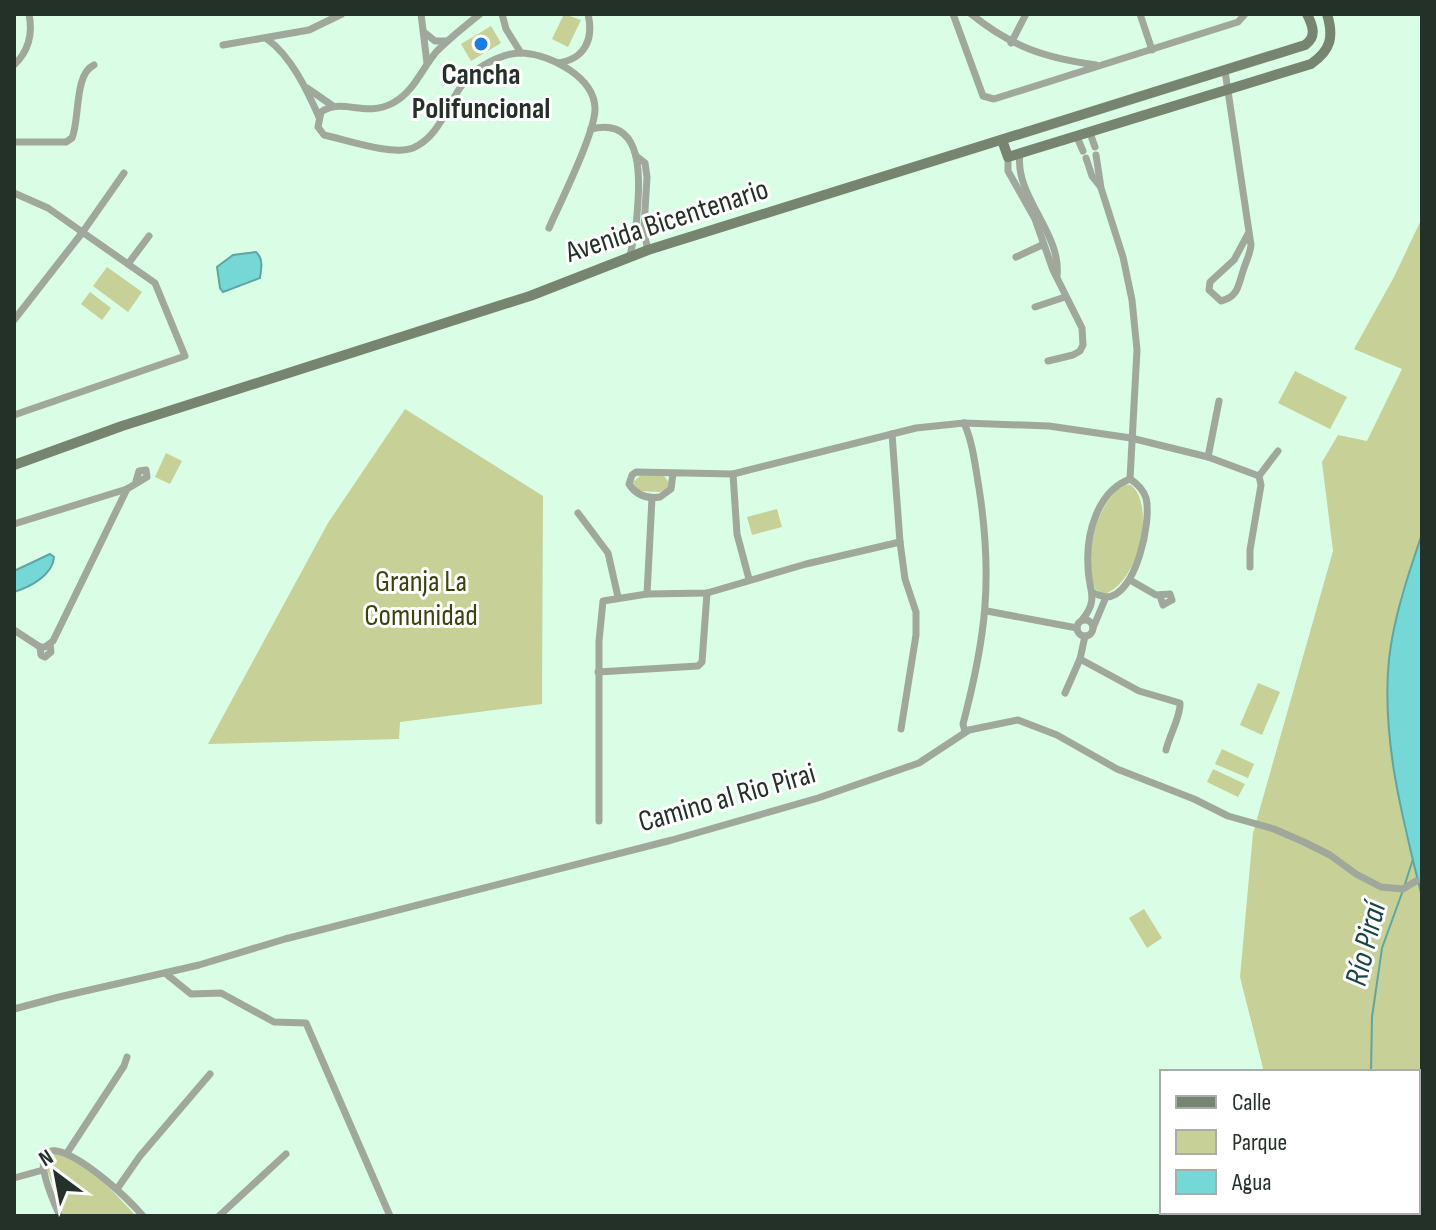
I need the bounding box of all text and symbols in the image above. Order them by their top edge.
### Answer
marker: Cancha Polifuncional [472,35,490,53]
place label: Cancha Polifuncional [412,57,550,127]
street label: Avenida Bicentenario [560,171,773,271]
park label: Granja La Comunidad [364,564,478,634]
street label: Camino al Rio Pirai [634,756,820,840]
water label: Río Piraí [1337,895,1396,990]
legend [1160,1070,1420,1214]
text: Calle [1232,1088,1271,1117]
text: Parque [1232,1128,1287,1157]
north arrow [16,1134,96,1214]
text: N [34,1144,58,1173]
text: Agua [1231,1168,1271,1197]

